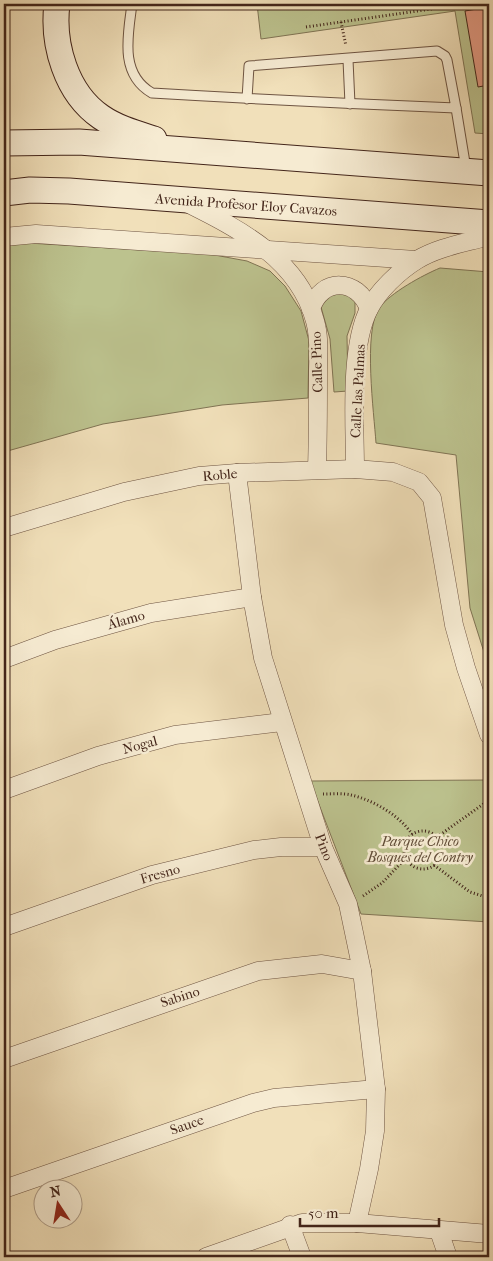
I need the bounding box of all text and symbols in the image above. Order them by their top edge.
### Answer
street label: Avenida Profesor Eloy Cavazos [153,190,338,220]
street label: Calle Pino [307,331,327,393]
street label: Calle las Palmas [347,344,369,438]
street label: Roble [202,465,238,485]
street label: Álamo [104,606,147,634]
street label: Nogal [121,732,159,758]
street label: Pino [311,831,337,863]
park label: Parque Chico Bosques del Contry [366,833,474,866]
street label: Fresno [138,860,182,888]
street label: Sabino [158,983,202,1011]
street label: Sauce [168,1111,206,1139]
north arrow [32,1178,82,1228]
text: N [48,1182,63,1201]
scale bar [300,1196,439,1228]
text: 50 m [308,1204,339,1222]

